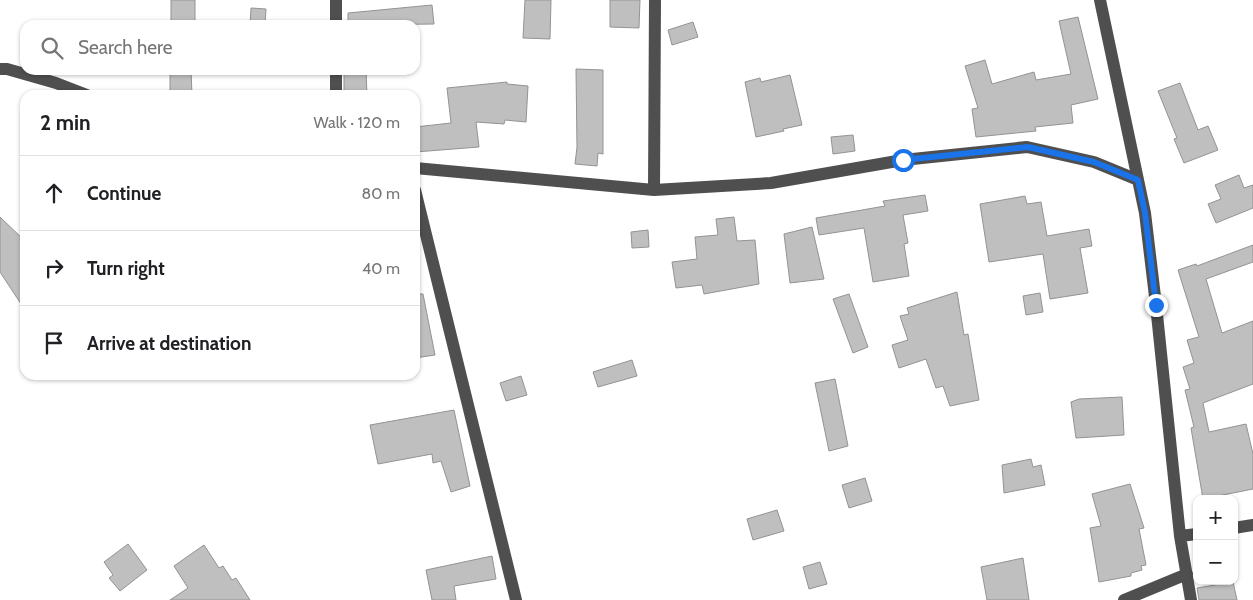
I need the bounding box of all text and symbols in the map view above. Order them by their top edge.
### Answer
search box [20,20,420,75]
icon: search [38,34,66,62]
text: Search here [78,36,172,59]
text: 2 min [40,110,91,135]
text: Walk · 120 m [313,113,400,132]
route start [892,149,915,172]
icon: ahead [40,179,68,207]
text: Continue [87,182,161,205]
text: 80 m [362,184,400,203]
icon: right [40,254,68,282]
text: Turn right [87,257,165,280]
text: 40 m [362,259,400,278]
route end [1145,294,1168,317]
icon: arrive [40,329,68,357]
text: Arrive at destination [87,332,251,355]
map controls [1193,495,1238,585]
button: + [1193,495,1238,540]
button: − [1193,540,1238,585]

